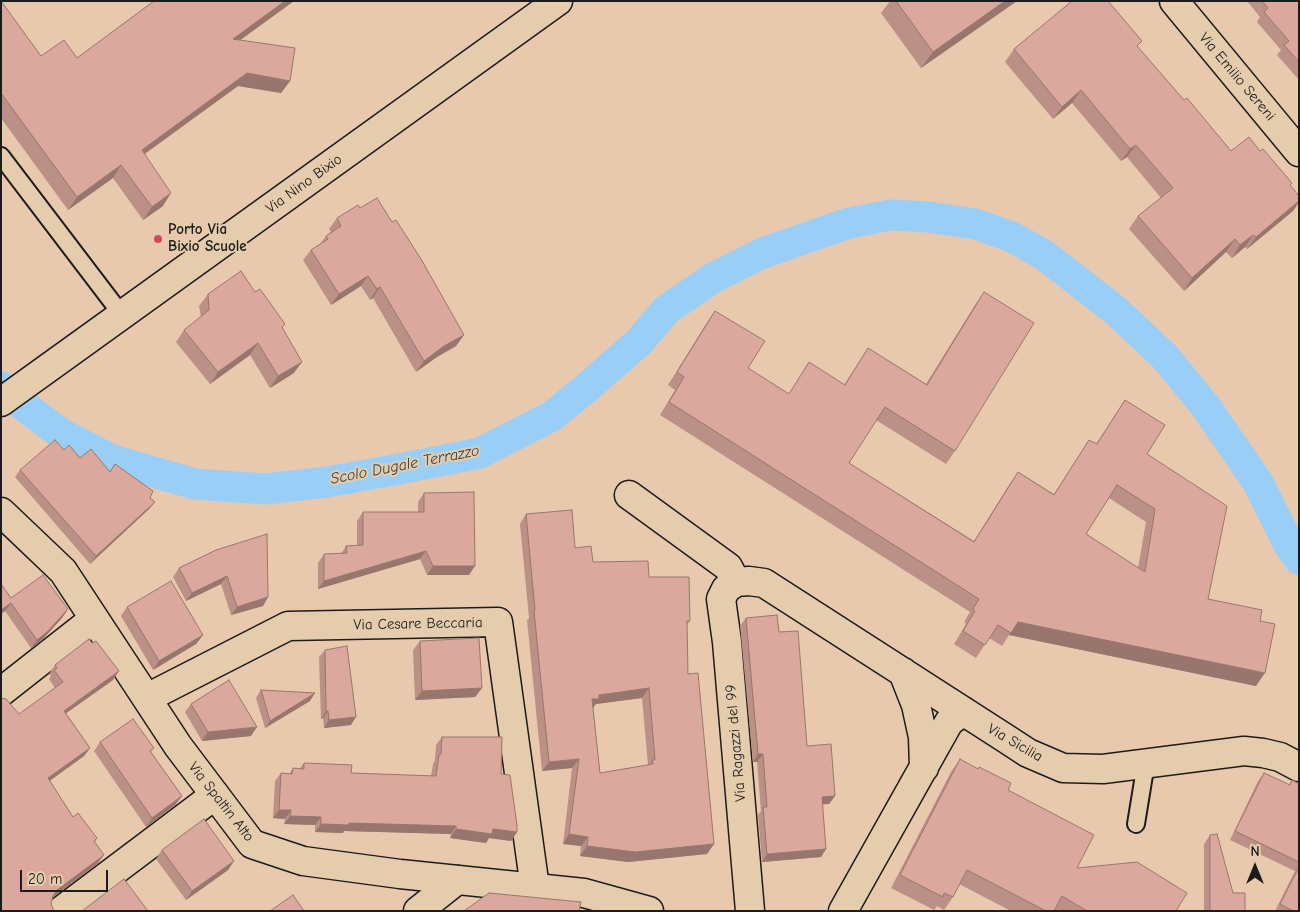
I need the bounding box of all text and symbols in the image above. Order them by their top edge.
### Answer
street label: Via Emilio Sereni [1195,29,1279,125]
street label: Via Nino Bixio [262,150,346,218]
place label: Porto Via Bixio Scuole [168,221,247,256]
marker: Porto Via Bixio Scuole [152,233,164,245]
water label: Scolo Dugale Terrazzo [329,441,481,489]
street label: Via Cesare Beccaria [353,614,483,634]
street label: Via Ragazzi del 99 [722,684,750,802]
street label: Via Sicilia [984,720,1046,766]
street label: Via Spaltin Alto [184,759,258,845]
north arrow [1230,842,1280,892]
text: N [1250,843,1260,860]
scale bar [22,860,110,892]
text: 20 m [28,870,62,888]

